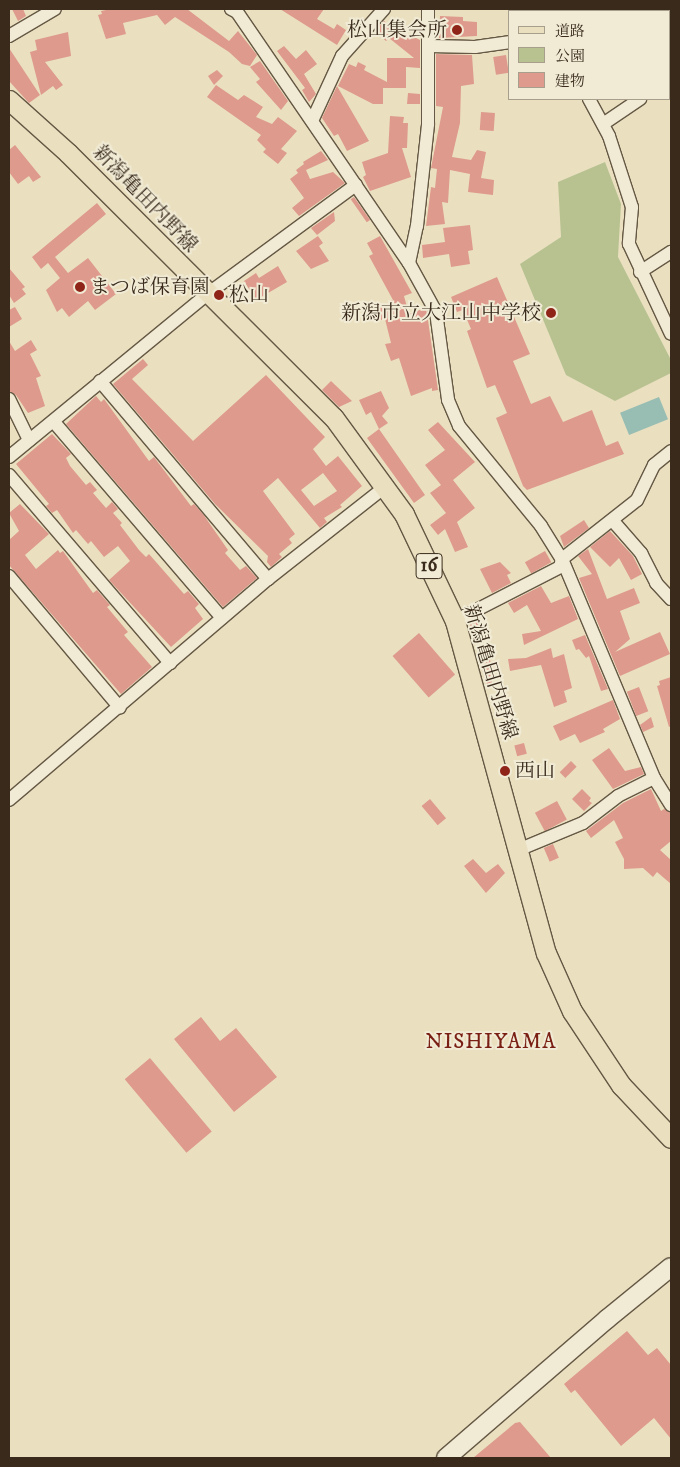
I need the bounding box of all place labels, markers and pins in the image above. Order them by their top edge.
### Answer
place label: 松山集会所 [347,18,447,42]
marker: 松山集会所 [451,24,463,36]
place label: まつば保育園 [90,275,210,299]
marker: まつば保育園 [74,281,86,293]
place label: 松山 [229,283,269,307]
marker: 松山 [213,289,225,301]
place label: 新潟市立大江山中学校 [341,301,541,325]
marker: 新潟市立大江山中学校 [545,307,557,319]
place label: 西山 [515,759,555,783]
marker: 西山 [499,765,511,777]

